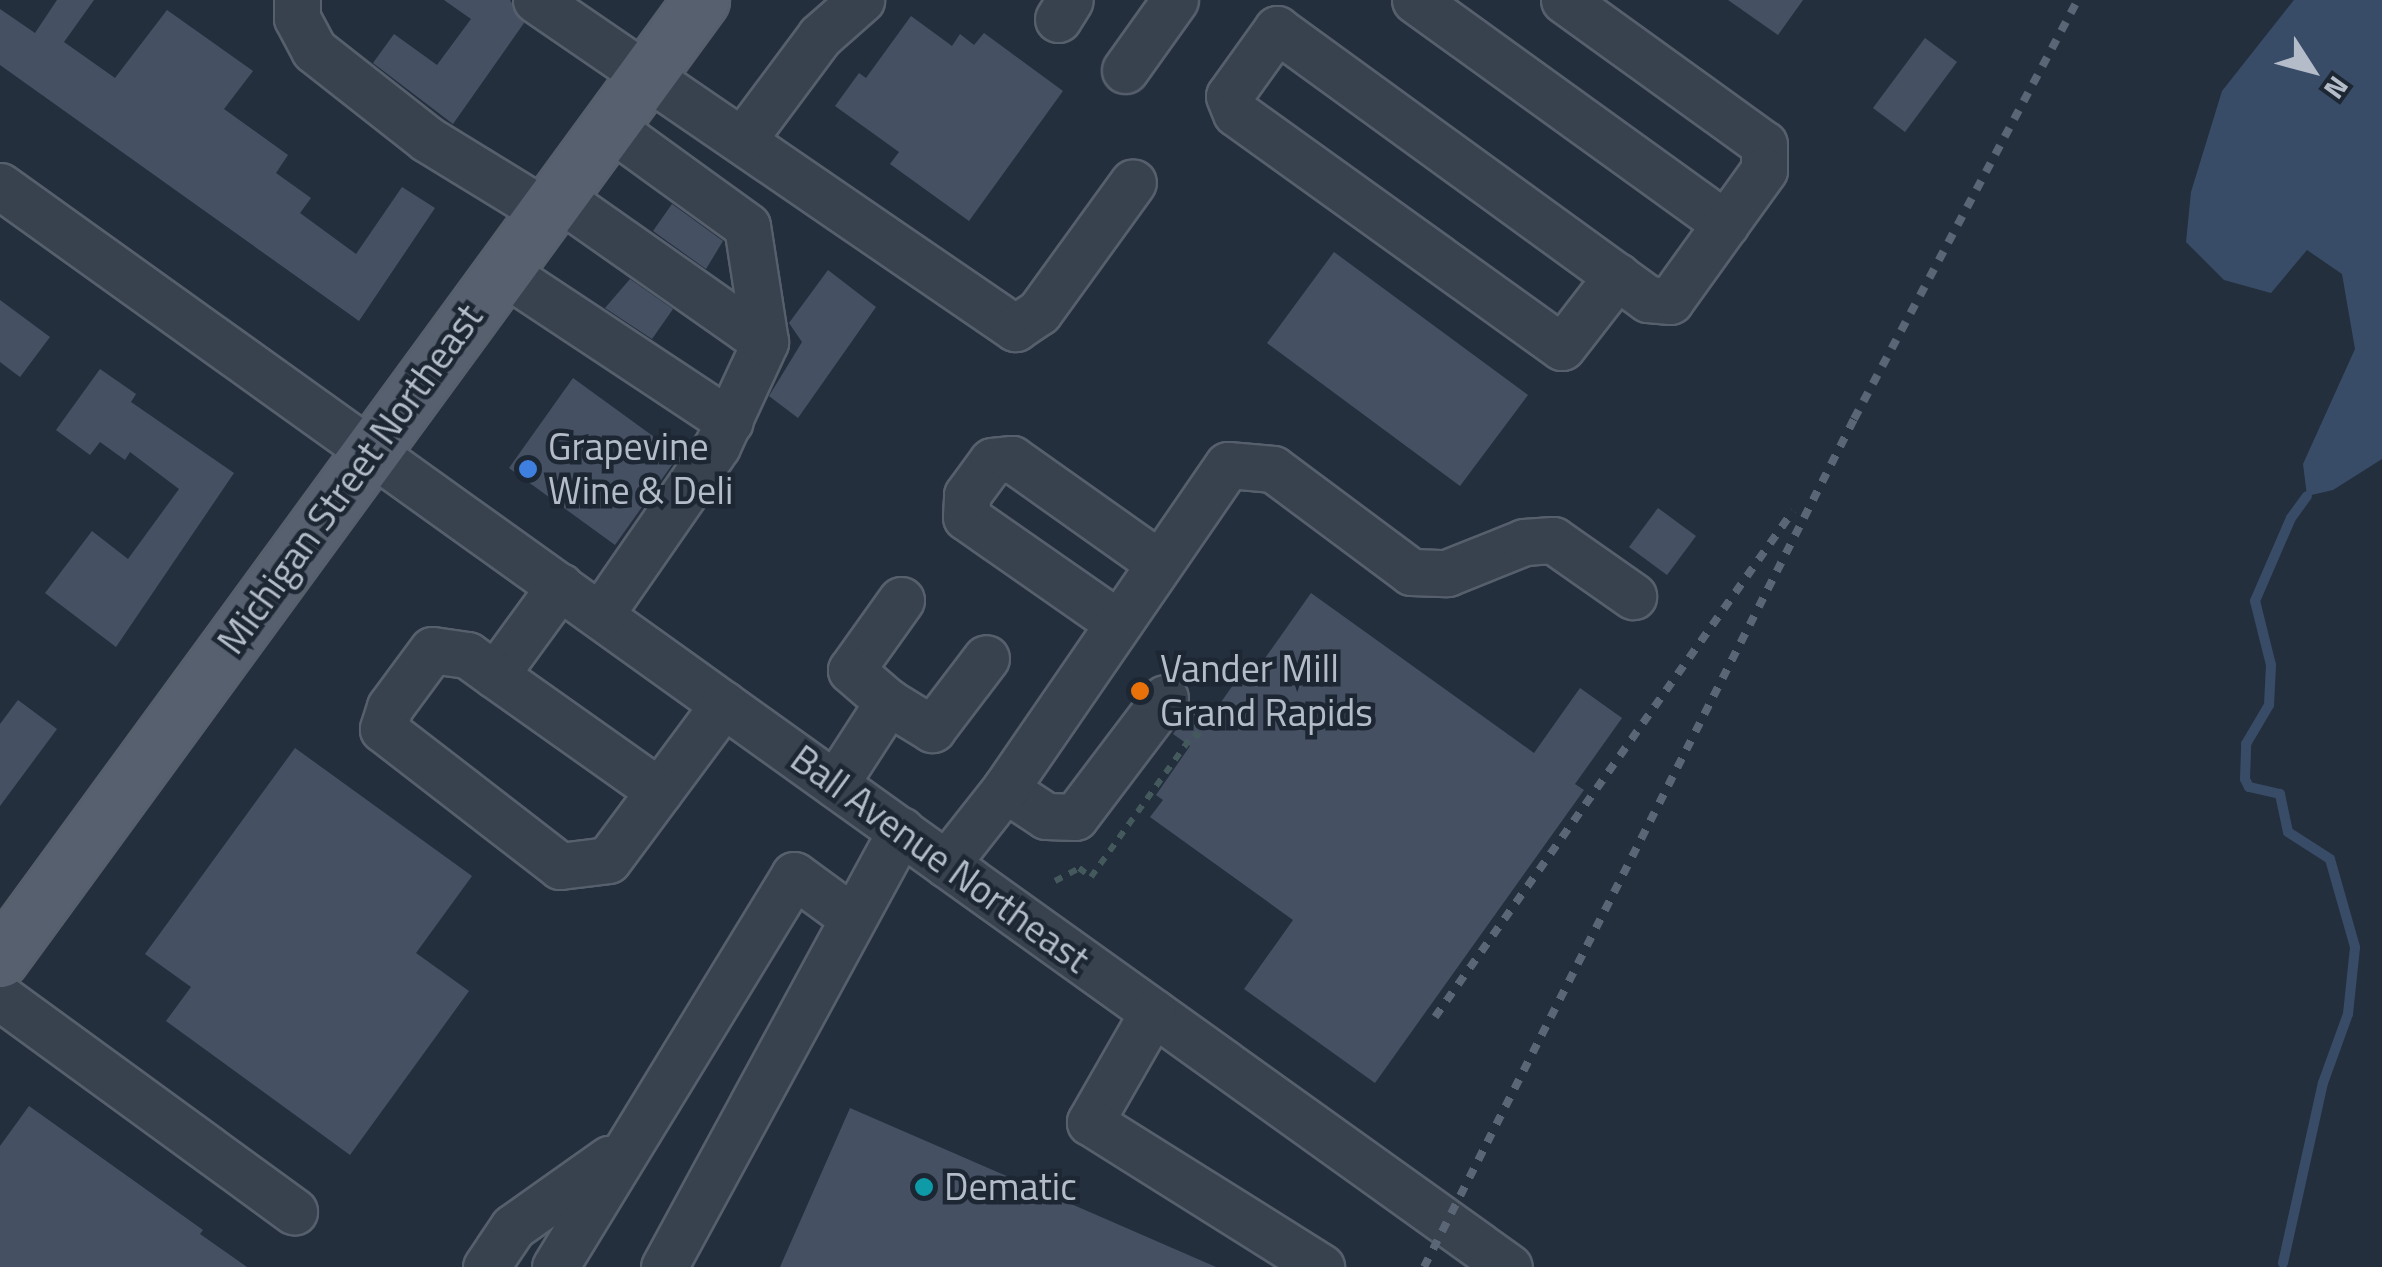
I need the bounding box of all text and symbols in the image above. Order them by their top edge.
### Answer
north arrow [2262,20,2362,120]
text: N [2314,67,2360,108]
street label: Michigan Street Northeast [208,295,492,663]
place label: Grapevine Wine & Deli [548,424,733,514]
marker: Grapevine Wine & Deli [517,458,539,480]
place label: Vander Mill Grand Rapids [1160,646,1373,736]
marker: Vander Mill Grand Rapids [1129,680,1151,702]
street label: Ball Avenue Northeast [782,736,1098,982]
place label: Dematic [944,1164,1077,1210]
marker: Dematic [913,1176,935,1198]

